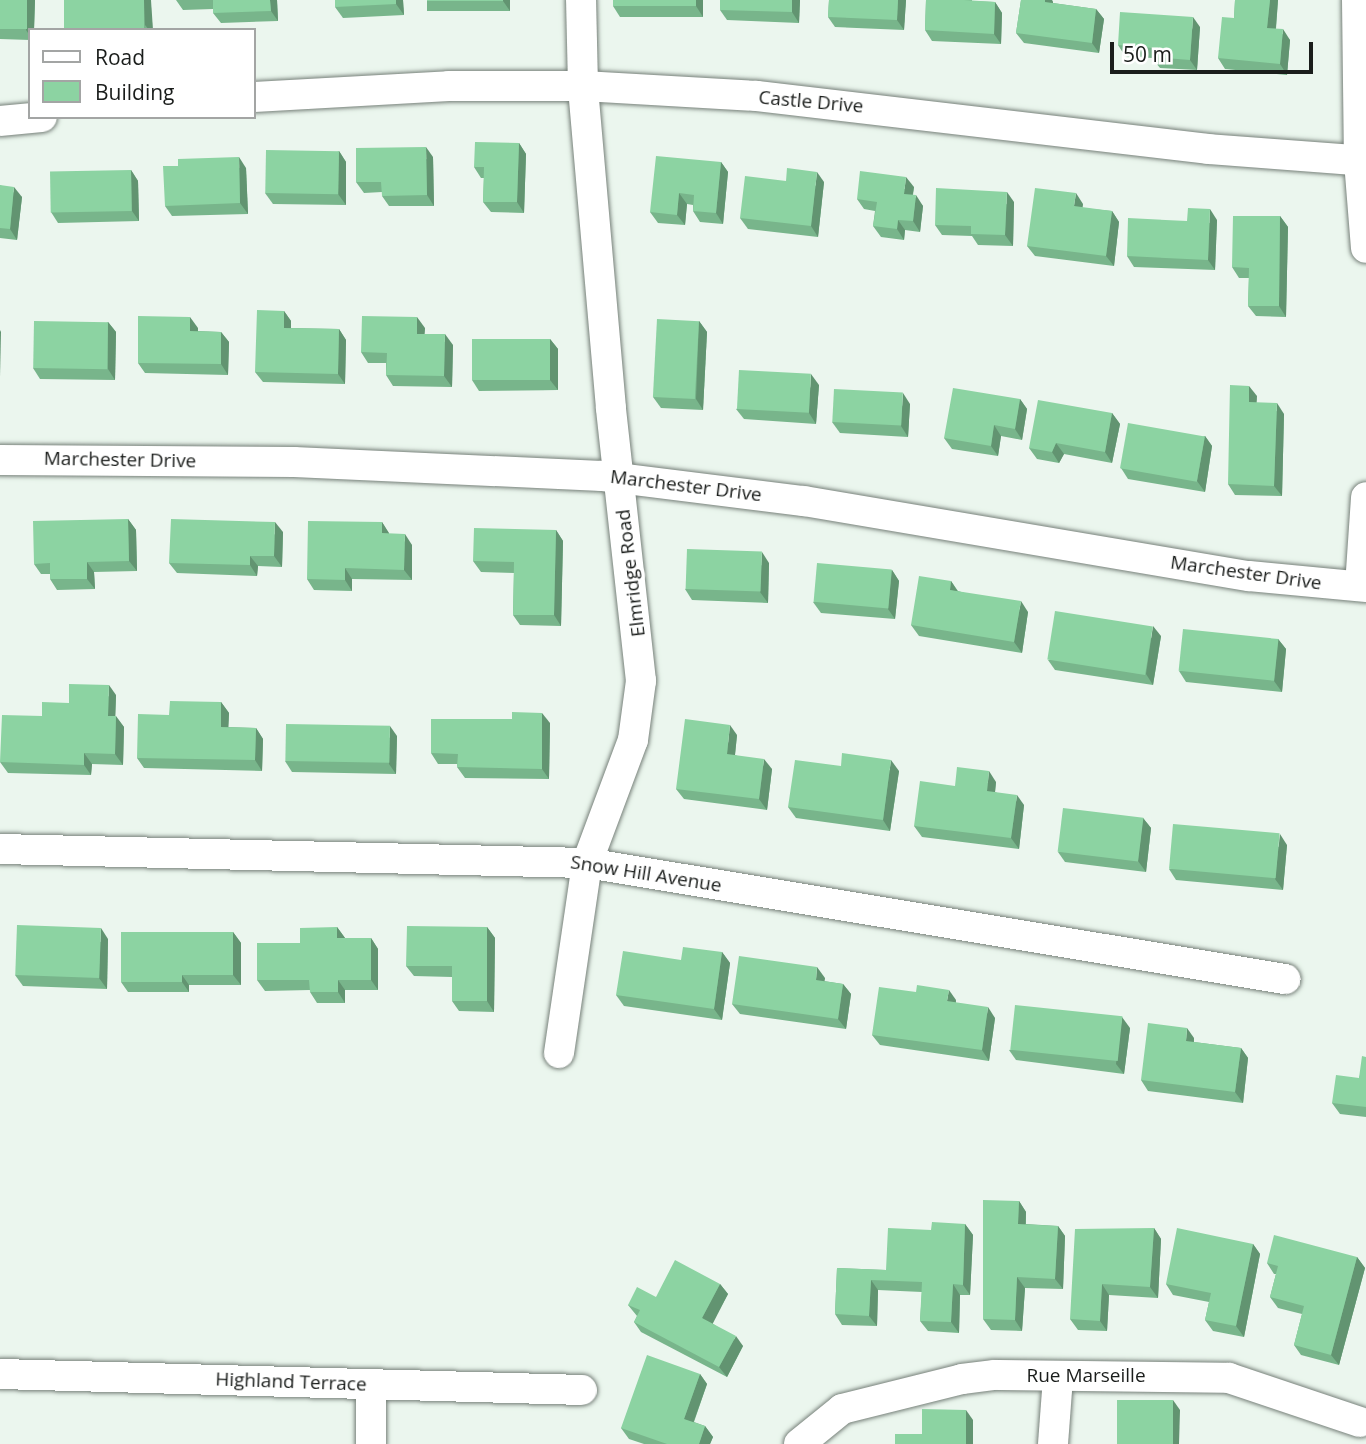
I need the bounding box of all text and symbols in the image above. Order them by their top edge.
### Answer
legend [28,28,256,119]
scale bar [1114,28,1317,72]
text: 50 m [1123,40,1172,68]
text: Road [95,43,145,71]
text: Building [95,78,174,106]
street label: Castle Drive [758,86,864,118]
street label: Marchester Drive [44,447,196,473]
street label: Marchester Drive [609,465,763,507]
street label: Elmridge Road [612,508,650,638]
street label: Marchester Drive [1169,551,1323,595]
street label: Snow Hill Avenue [569,851,723,897]
street label: Rue Marseille [1026,1365,1146,1387]
street label: Highland Terrace [215,1368,367,1396]

